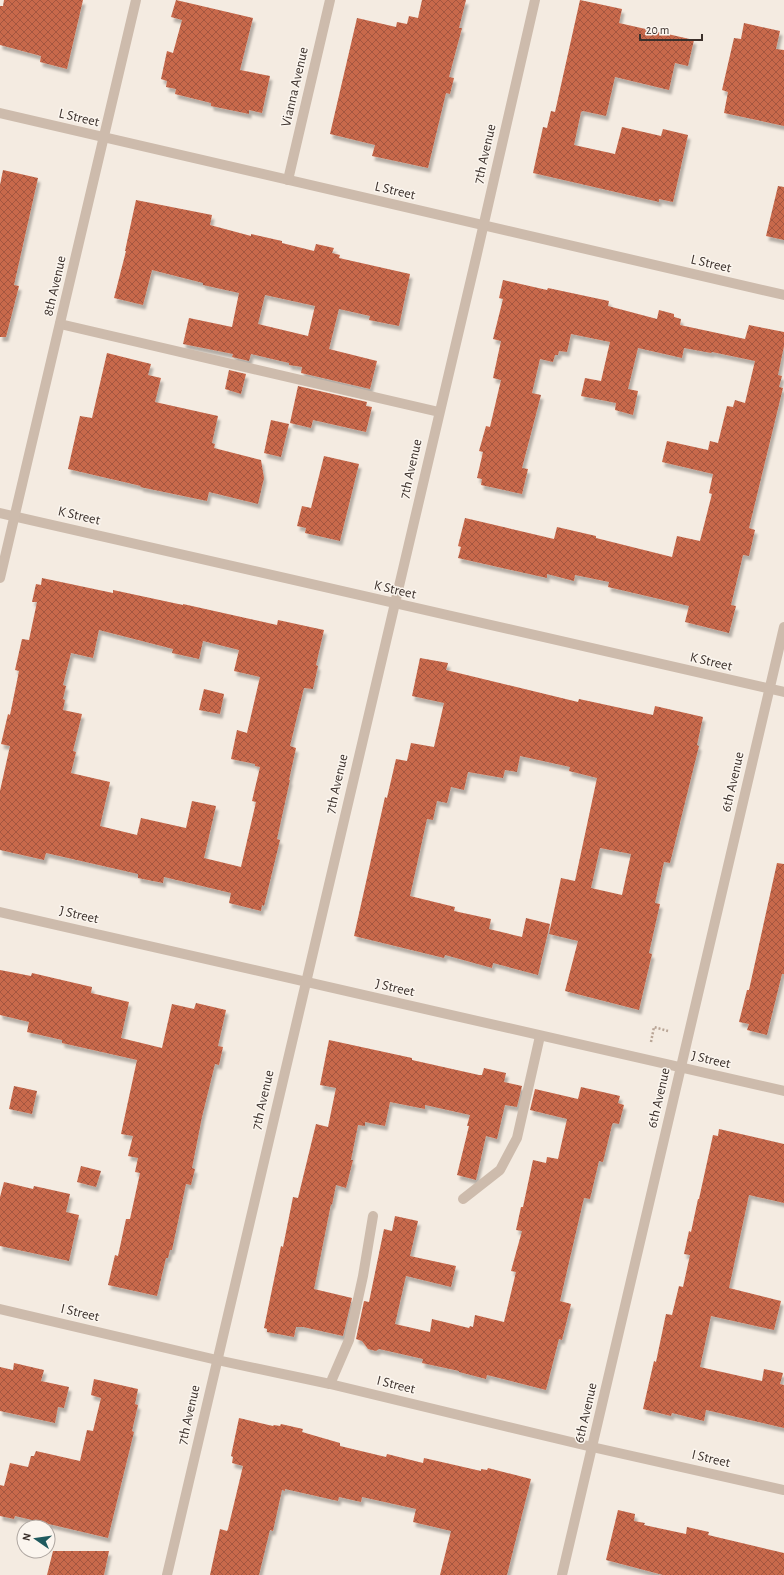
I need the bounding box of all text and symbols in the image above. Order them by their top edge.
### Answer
scale bar [640,16,702,42]
text: 20 m [646,24,669,36]
street label: Vianna Avenue [279,46,311,128]
street label: L Street [57,107,101,130]
street label: 7th Avenue [471,123,499,185]
street label: L Street [373,180,417,203]
street label: L Street [689,253,733,276]
street label: 8th Avenue [41,254,69,318]
street label: 7th Avenue [397,438,425,500]
street label: K Street [57,504,102,528]
street label: K Street [373,578,418,602]
street label: K Street [689,650,734,674]
street label: 6th Avenue [719,750,747,814]
street label: 7th Avenue [323,753,351,815]
street label: J Street [58,904,100,926]
street label: J Street [374,977,416,999]
street label: J Street [690,1049,732,1071]
street label: 6th Avenue [645,1066,673,1130]
street label: 7th Avenue [249,1069,277,1131]
street label: I Street [59,1302,101,1324]
street label: I Street [375,1373,417,1397]
street label: 6th Avenue [572,1381,600,1445]
street label: 7th Avenue [175,1384,203,1446]
street label: I Street [690,1448,732,1470]
north arrow [16,1519,56,1559]
text: N [21,1532,33,1542]

